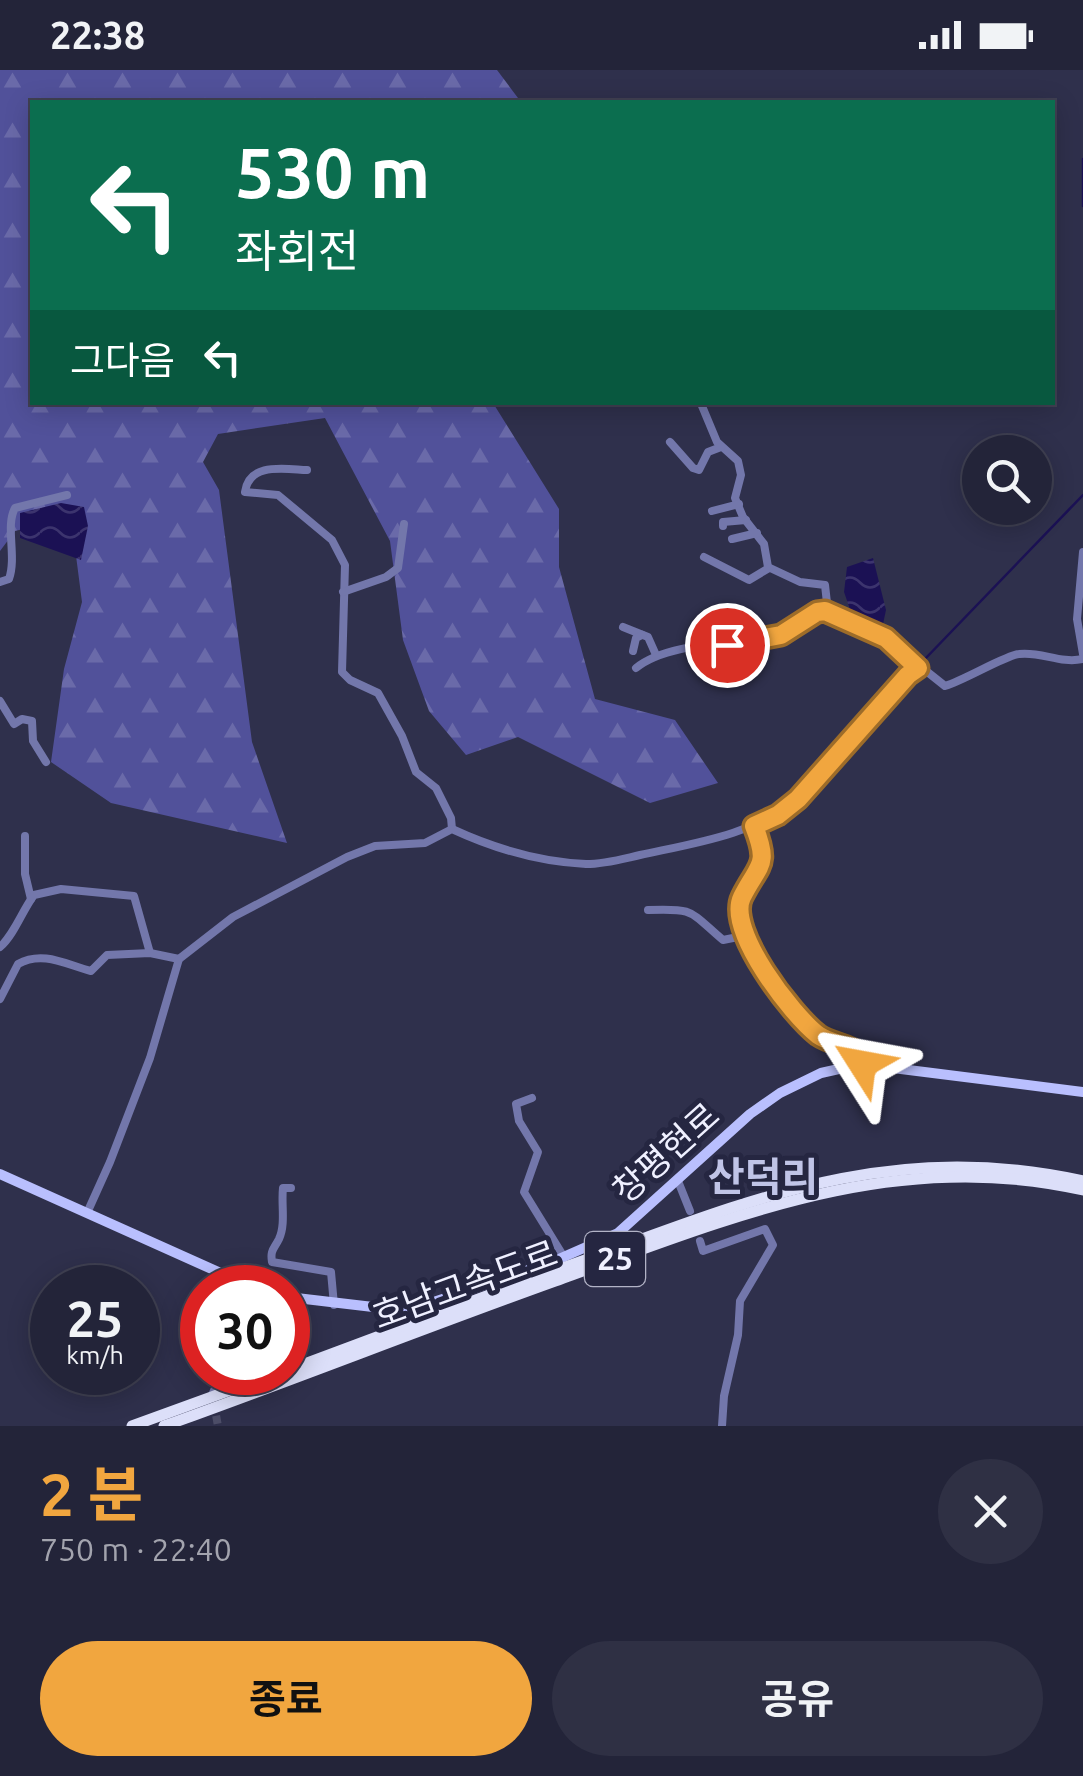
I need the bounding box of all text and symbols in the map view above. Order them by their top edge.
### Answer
text: 22:38 [50,14,145,56]
text: 530 m [235,133,430,211]
icon: left [70,140,200,270]
text: 좌회전 [235,225,359,276]
icon: left [195,330,250,385]
text: 그다음 [70,339,175,381]
map controls [962,435,1052,525]
button: search [962,435,1052,525]
pin [685,603,770,688]
icon: arrive [700,618,755,673]
position arrow [810,1012,914,1116]
street label: 창평현로 [604,1094,727,1210]
district label: 산덕리 [708,1154,818,1199]
street label: 호남고속도로 [367,1232,562,1336]
road number: 25 [585,1232,645,1286]
speed limit sign: 30 [180,1265,310,1395]
text: 25 [67,1290,123,1346]
text: km/h [66,1341,124,1369]
button: close [938,1459,1043,1564]
text: 2 분 [40,1460,143,1527]
text: 750 m · 22:40 [40,1531,232,1567]
button: 종료 [40,1641,532,1756]
button: 공유 [552,1641,1043,1756]

